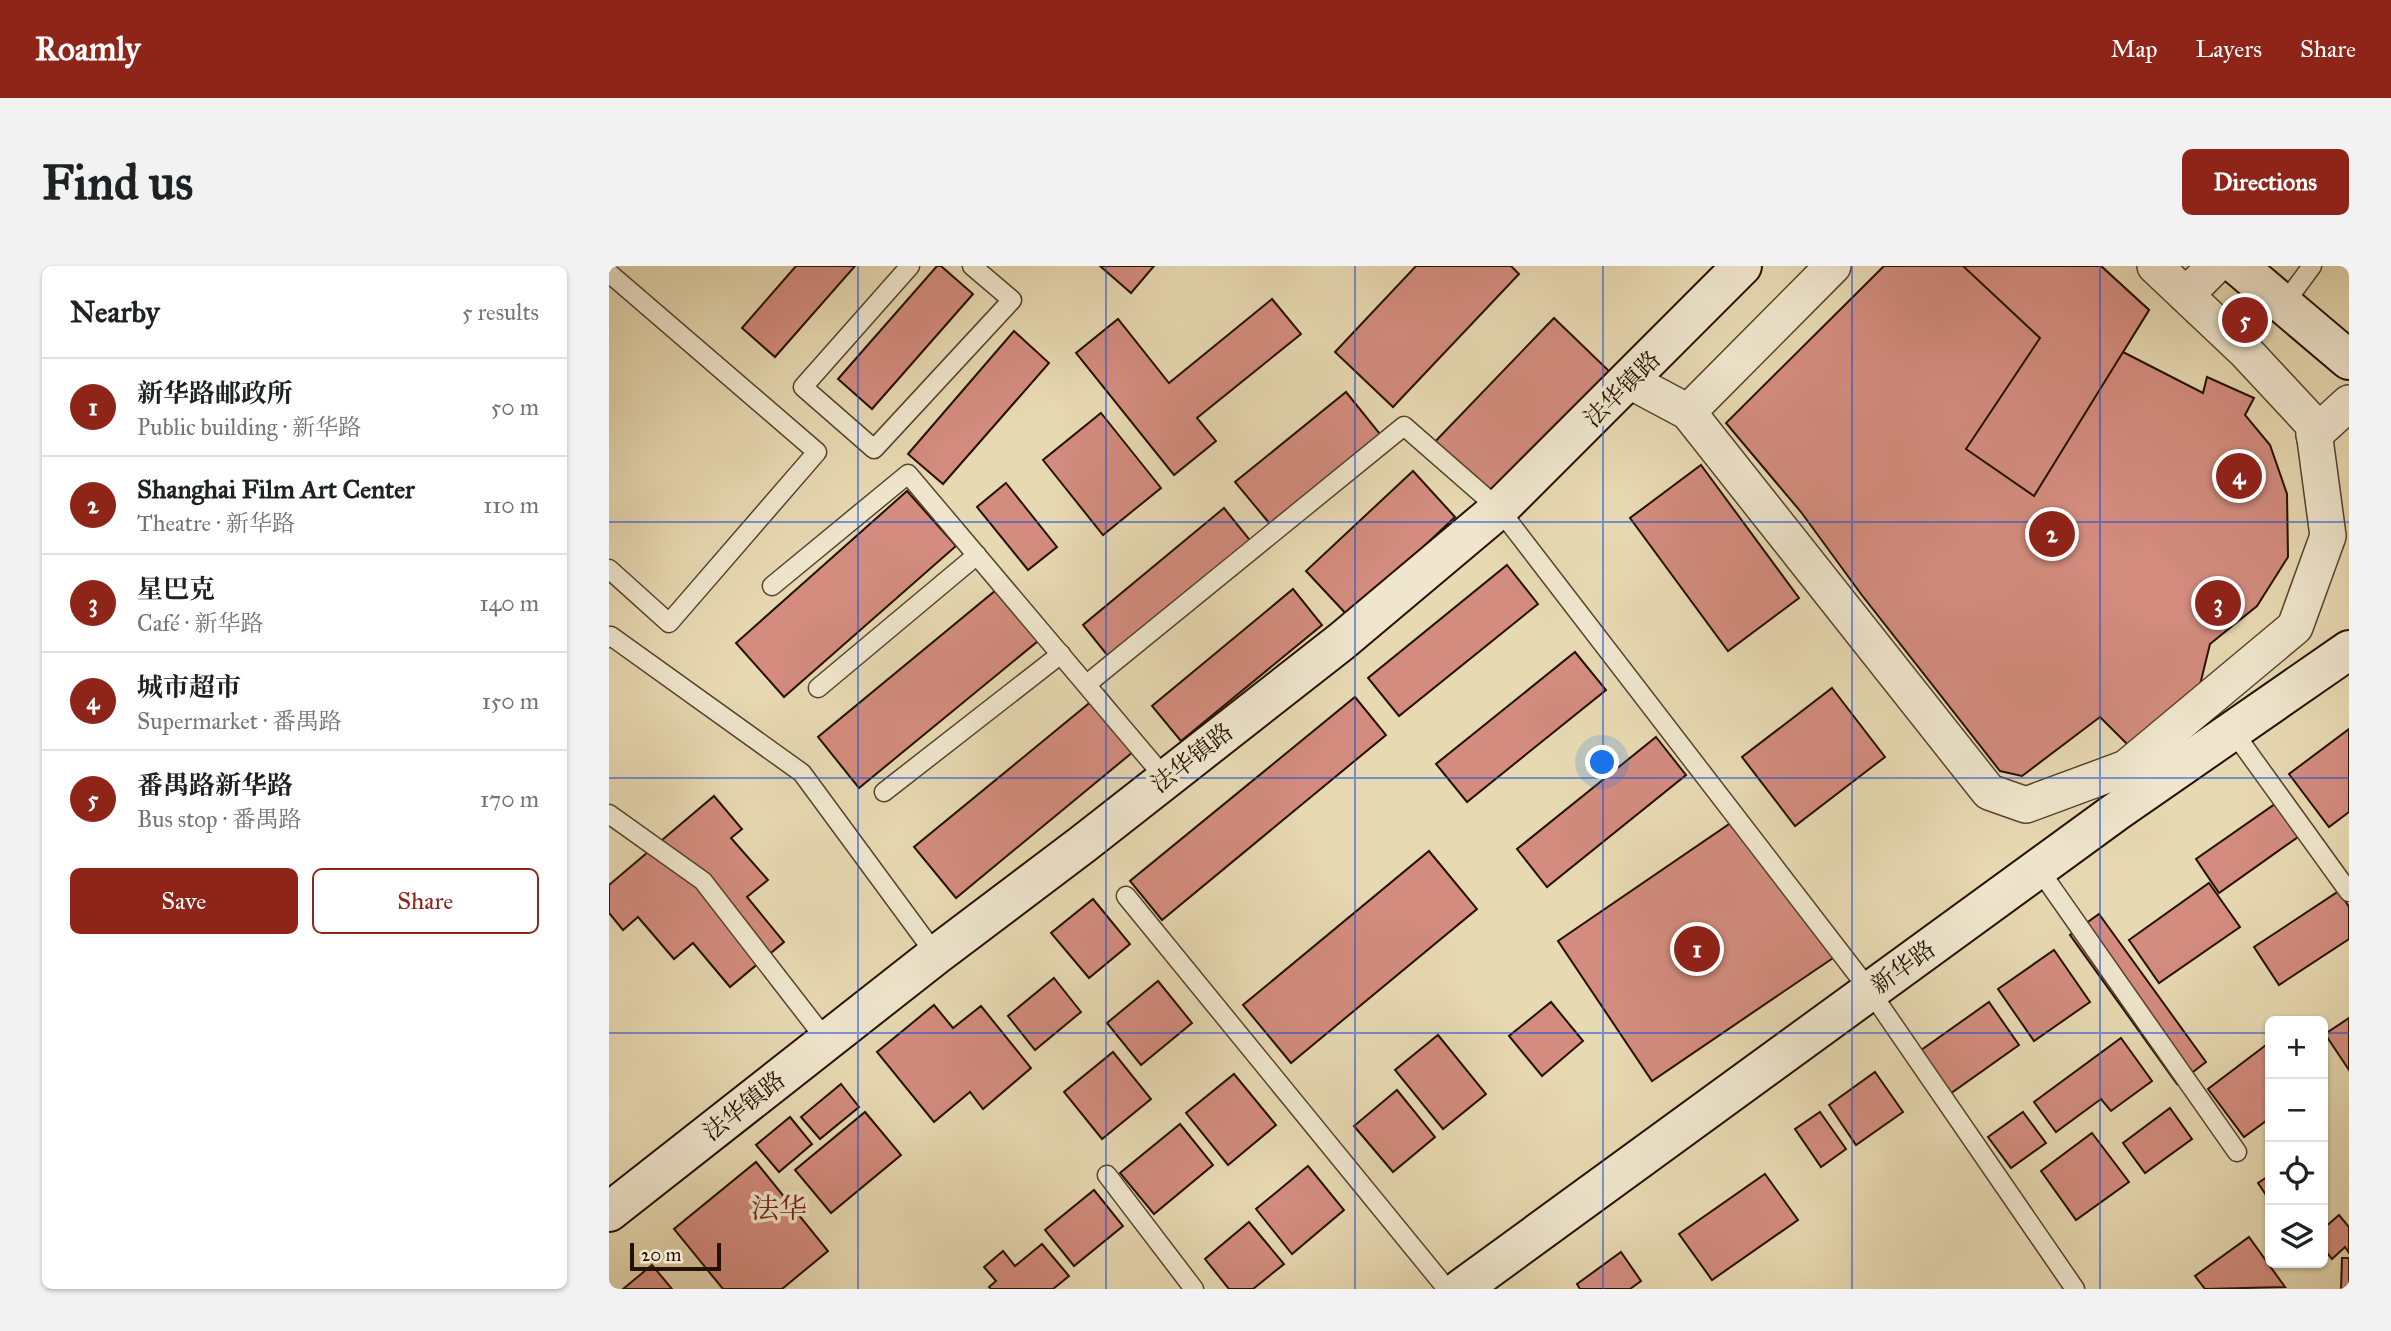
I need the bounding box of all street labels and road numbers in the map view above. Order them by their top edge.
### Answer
street label: 法华镇路 [1577,344,1667,434]
street label: 法华镇路 [1145,717,1239,799]
street label: 新华路 [1865,934,1941,1000]
street label: 法华镇路 [697,1065,791,1147]

